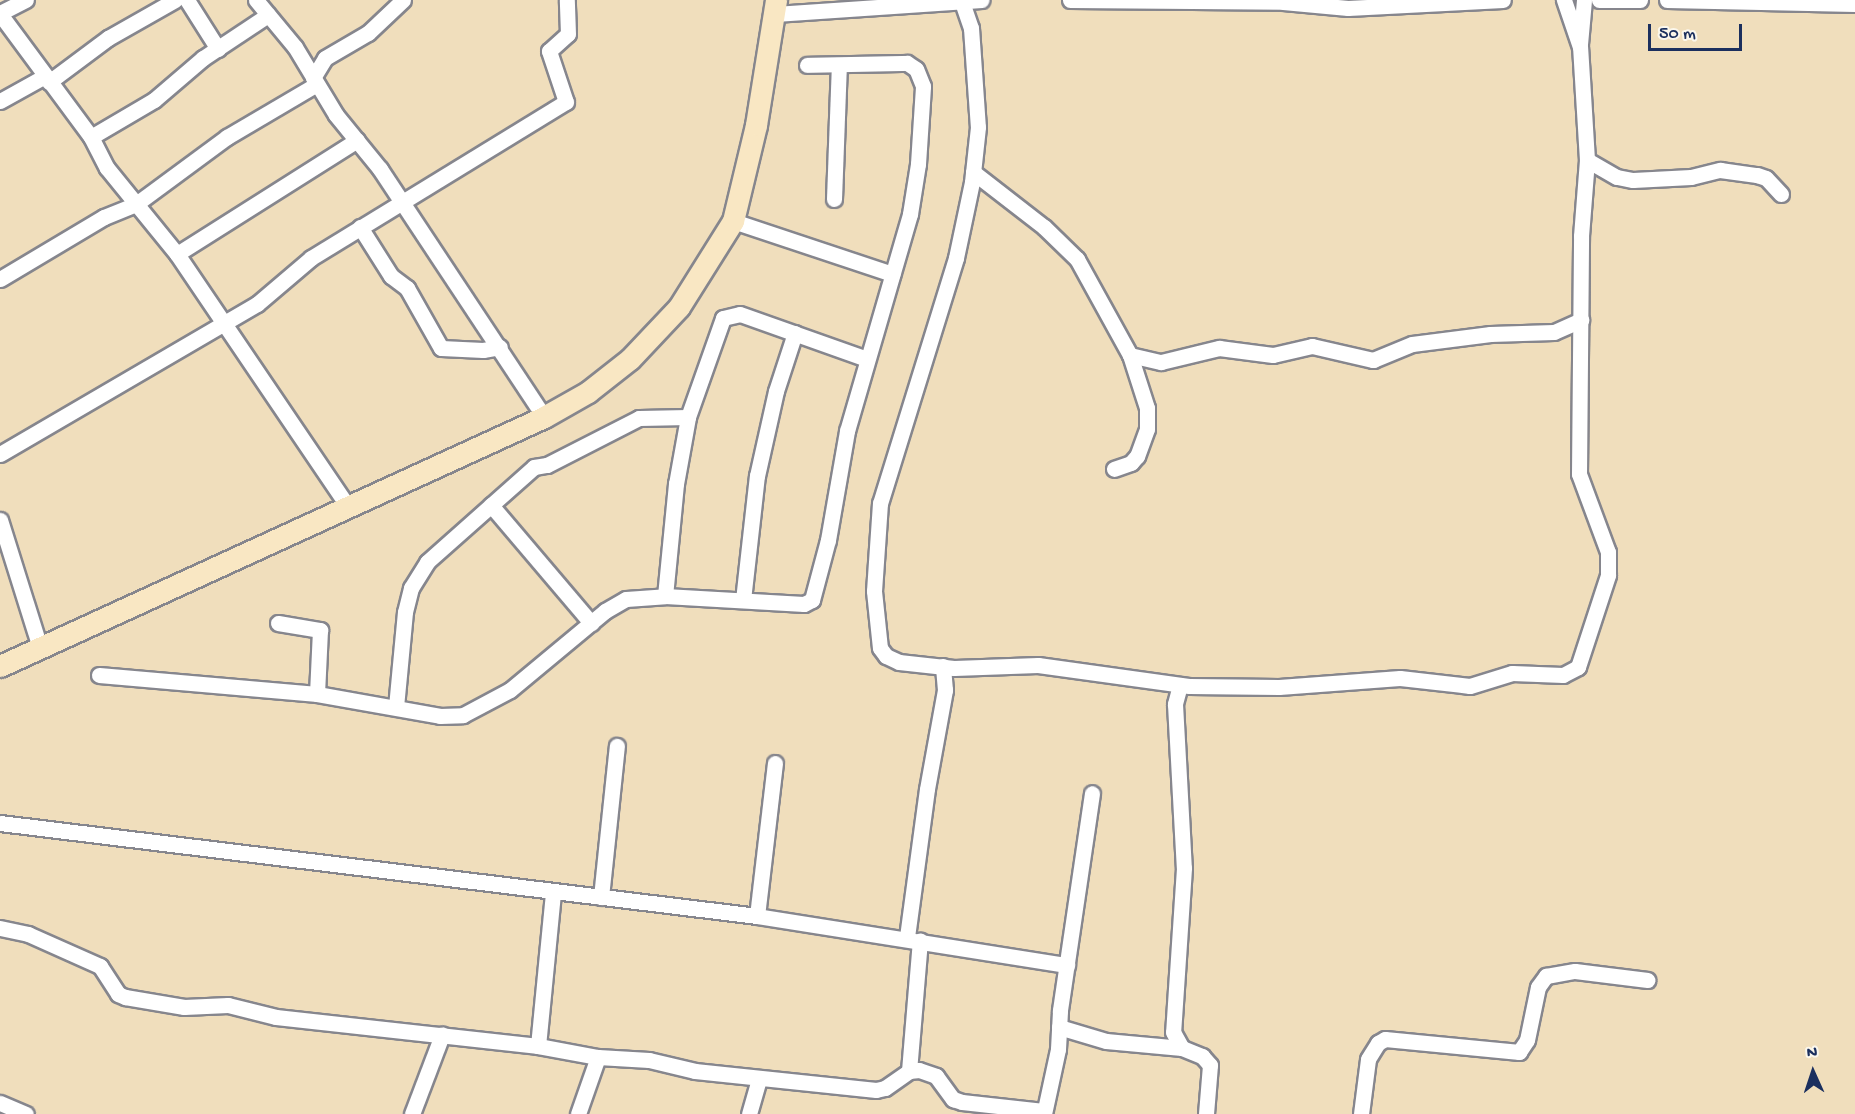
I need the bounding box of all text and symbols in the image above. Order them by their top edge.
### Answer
scale bar [1651,12,1746,50]
text: 50 m [1659,24,1696,45]
north arrow [1783,1042,1843,1102]
text: N [1806,1044,1818,1063]

